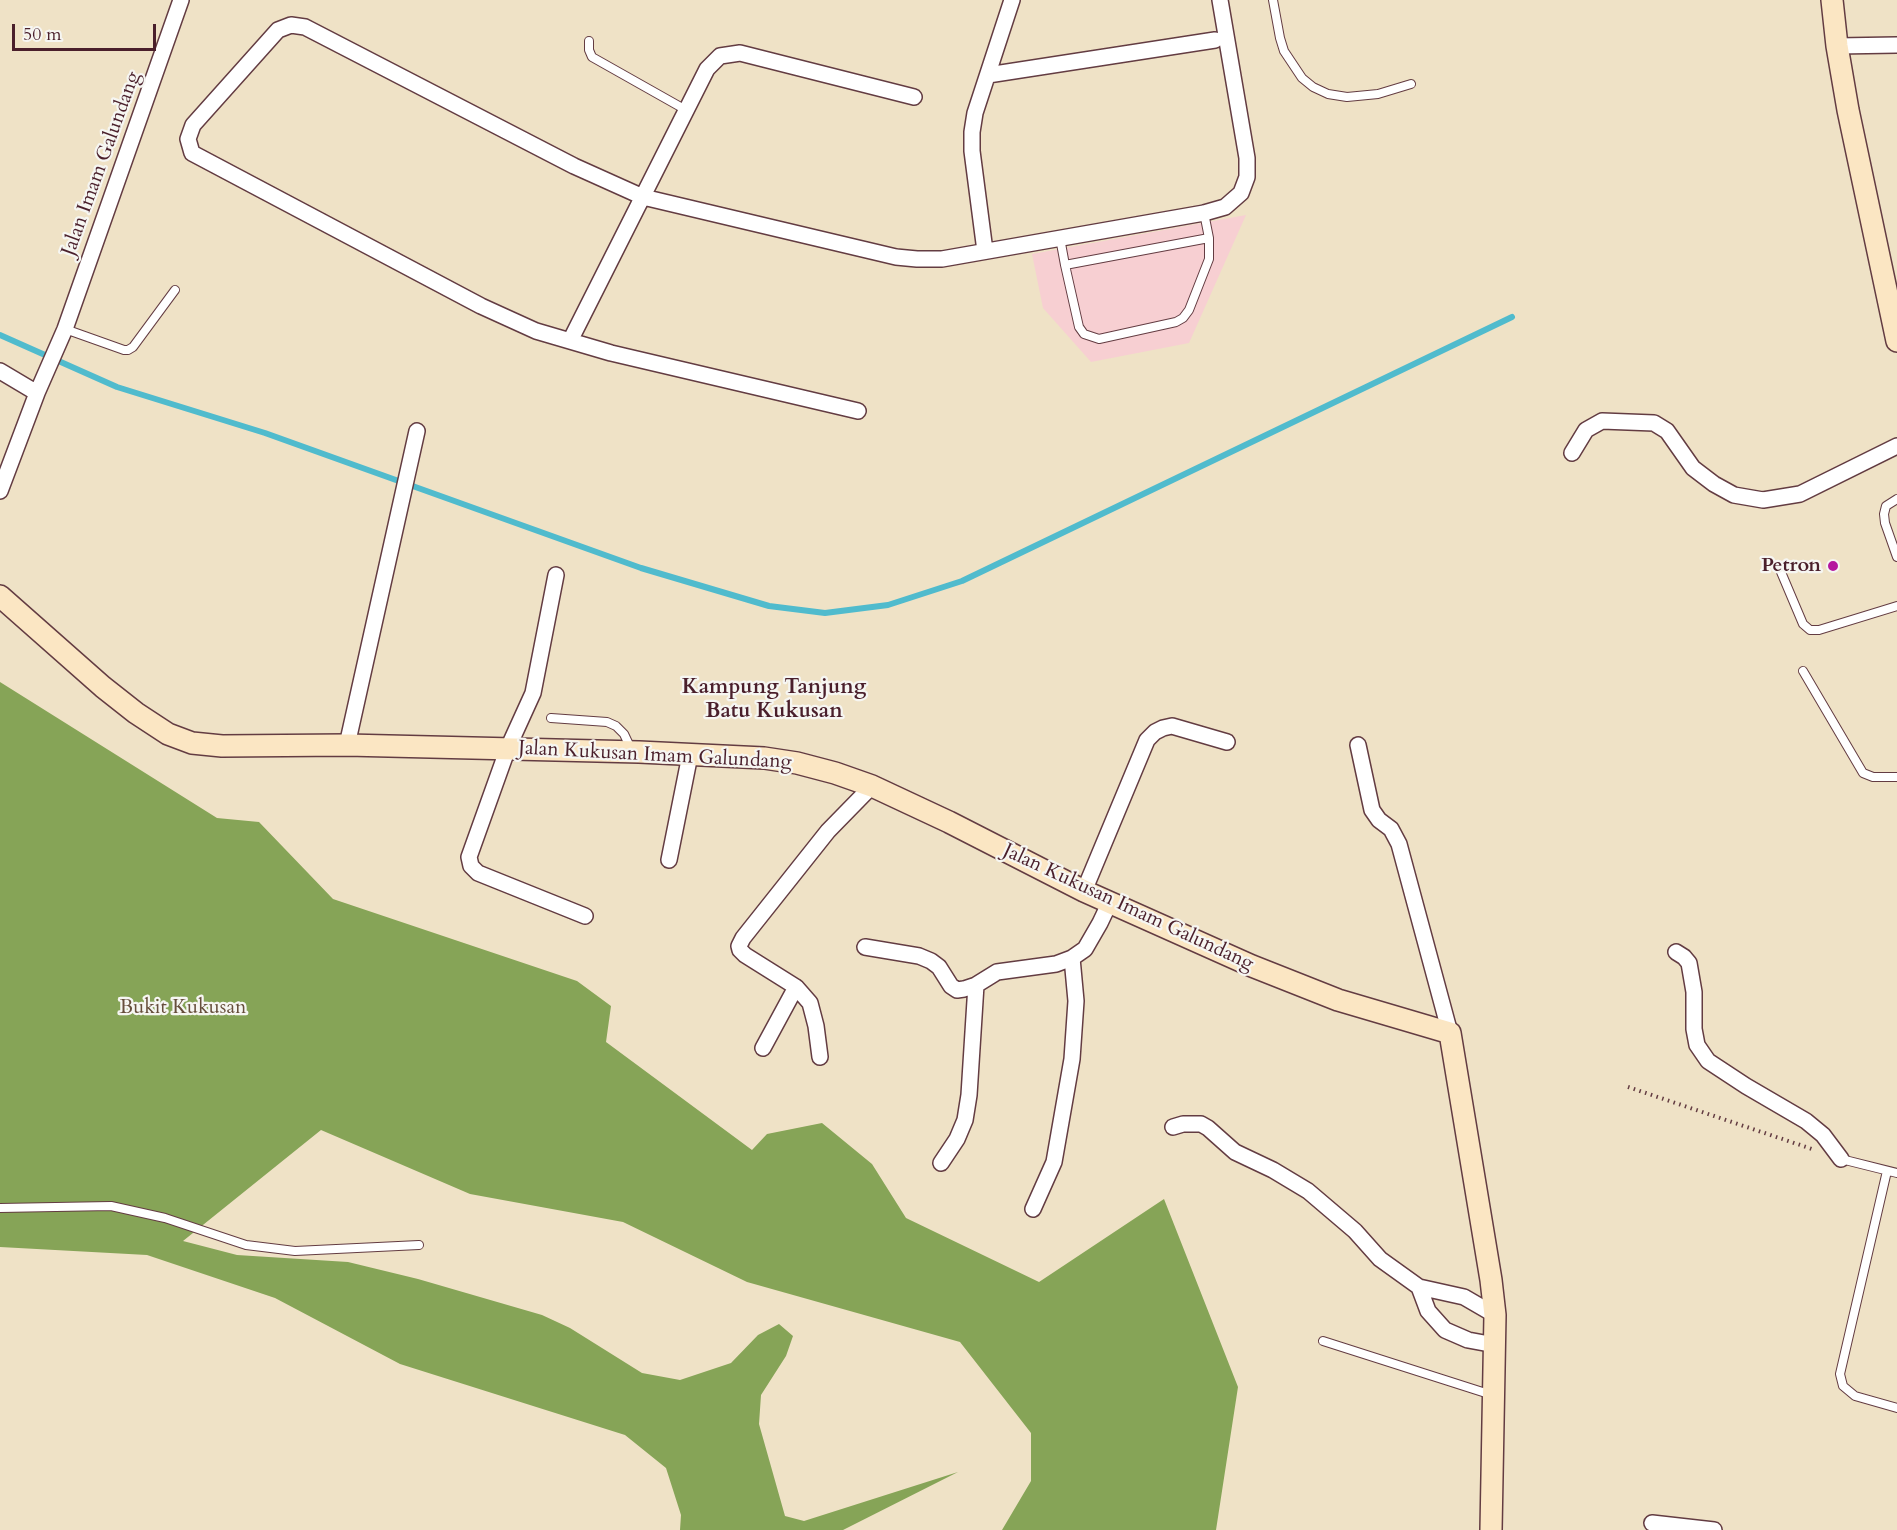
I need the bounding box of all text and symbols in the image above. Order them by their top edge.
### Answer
scale bar [15,12,159,50]
text: 50 m [23,22,62,47]
street label: Jalan Imam Galundang [57,69,147,259]
place label: Petron [1761,554,1821,578]
marker: Petron [1826,559,1840,573]
district label: Kampung Tanjung Batu Kukusan [682,675,866,725]
street label: Jalan Kukusan Imam Galundang [518,737,792,775]
street label: Jalan Kukusan Imam Galundang [999,839,1257,977]
park label: Bukit Kukusan [120,996,246,1020]

